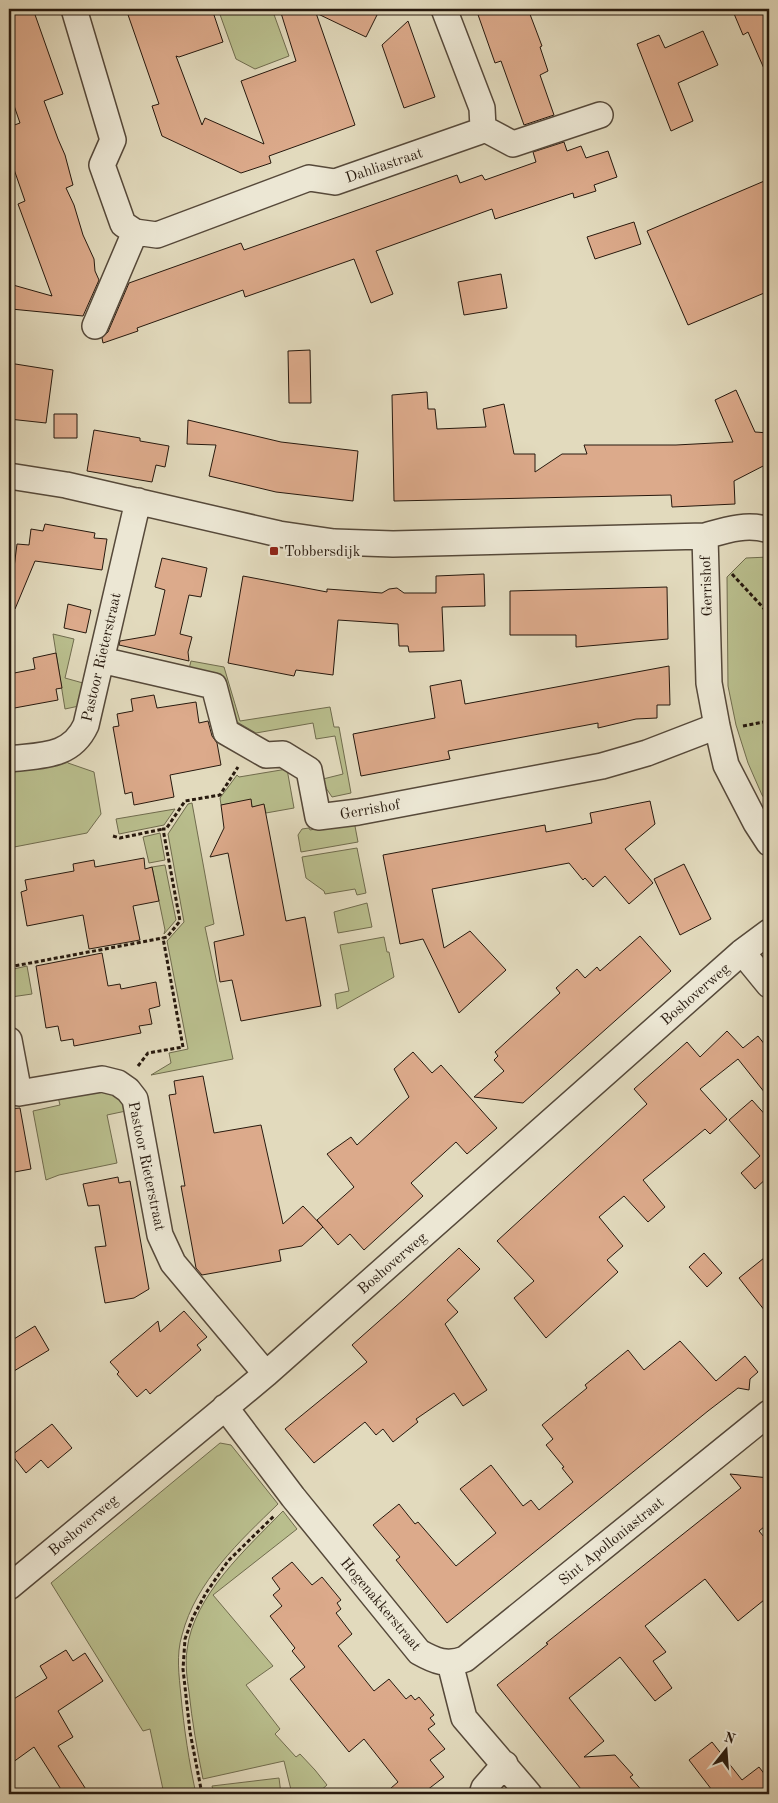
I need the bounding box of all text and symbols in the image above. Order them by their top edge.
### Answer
street label: Dahliastraat [344,146,425,187]
marker: Tobbersdijk [268,545,280,557]
place label: Tobbersdijk [284,545,361,560]
street label: Gerrishof [699,554,716,617]
street label: Pastoor Rieterstraat [80,591,125,723]
street label: Gerrishof [339,798,403,823]
street label: Boshoverweg [659,961,733,1029]
street label: Pastoor Rieterstraat [124,1100,167,1232]
street label: Boshoverweg [356,1230,430,1298]
street label: Boshoverweg [46,1493,122,1559]
street label: Sint Apolloniastraat [556,1495,667,1589]
street label: Hogenakkerstraat [337,1556,423,1654]
north arrow [700,1726,750,1776]
text: N [722,1730,737,1747]

